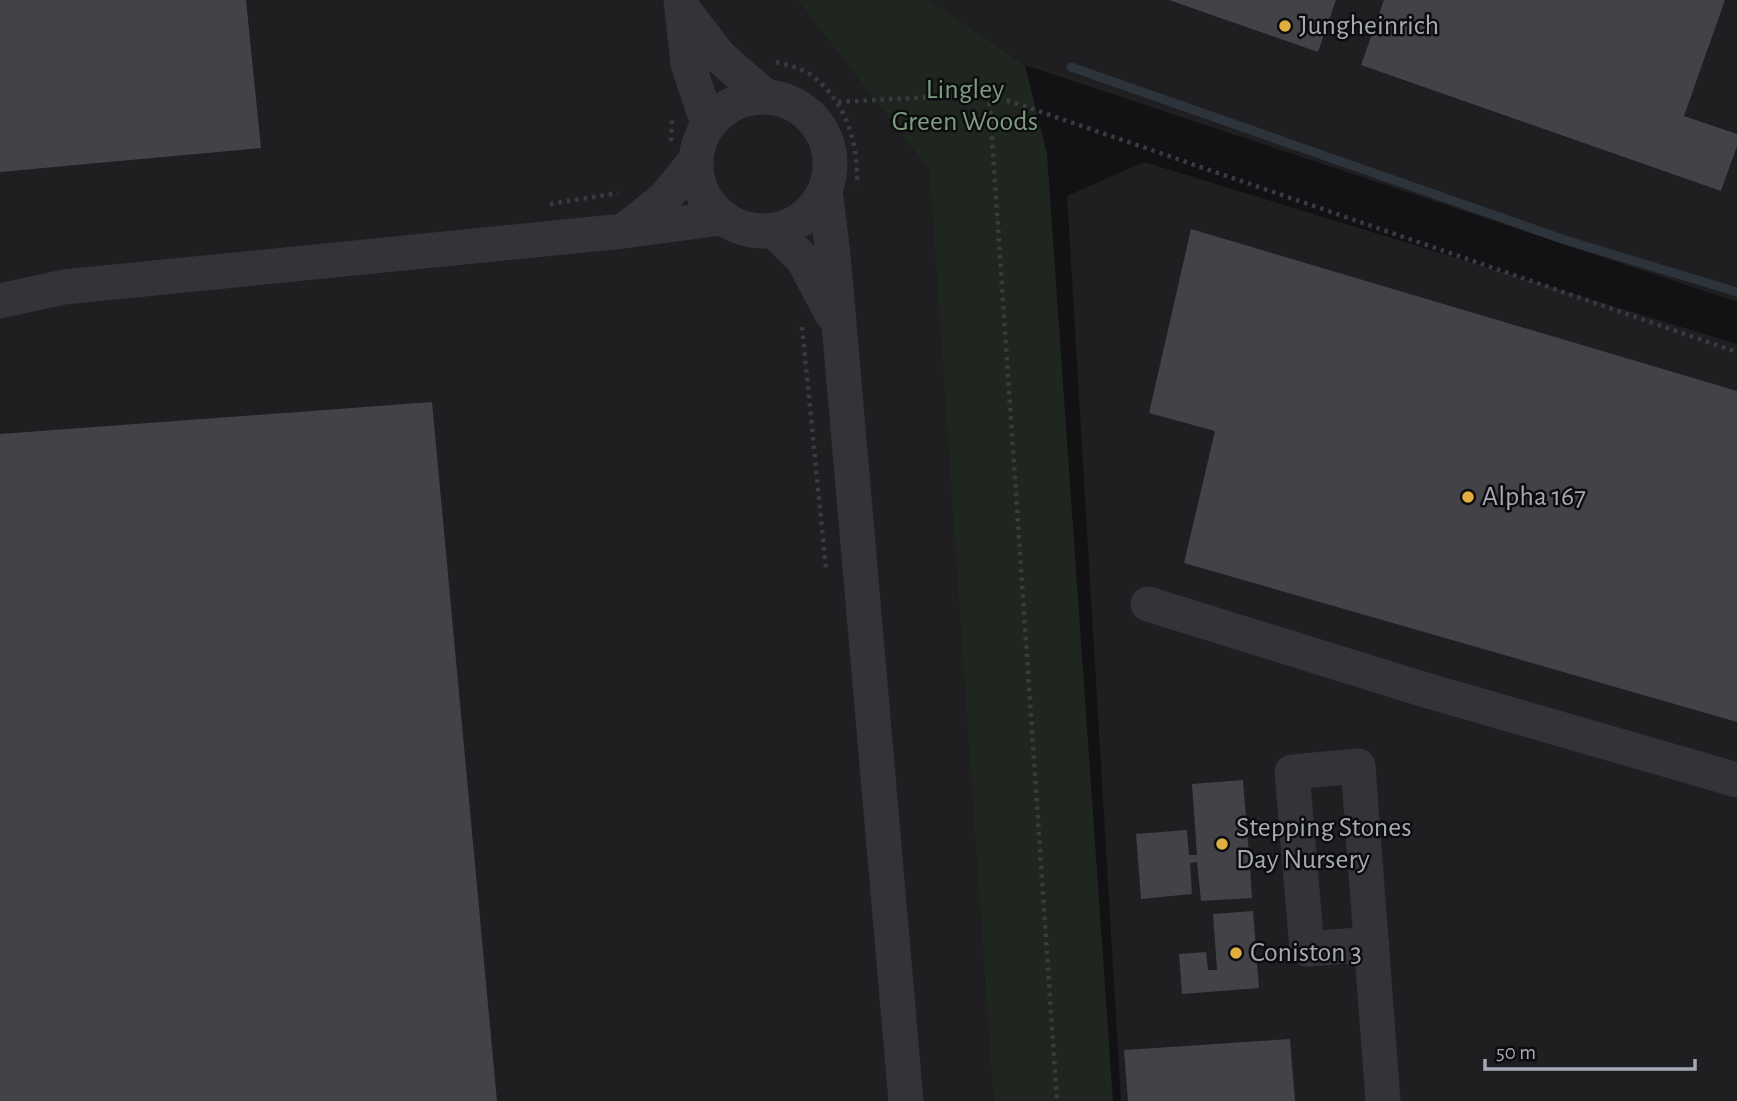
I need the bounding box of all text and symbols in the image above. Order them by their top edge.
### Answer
place label: Jungheinrich [1299,12,1439,40]
marker: Jungheinrich [1277,18,1293,34]
park label: Lingley Green Woods [892,76,1038,136]
place label: Alpha 167 [1482,483,1586,511]
marker: Alpha 167 [1460,489,1476,505]
place label: Stepping Stones Day Nursery [1236,814,1412,874]
marker: Stepping Stones Day Nursery [1214,836,1230,852]
place label: Coniston 3 [1250,939,1362,967]
marker: Coniston 3 [1228,945,1244,961]
scale bar [1485,1028,1695,1072]
text: 50 m [1496,1042,1536,1063]

